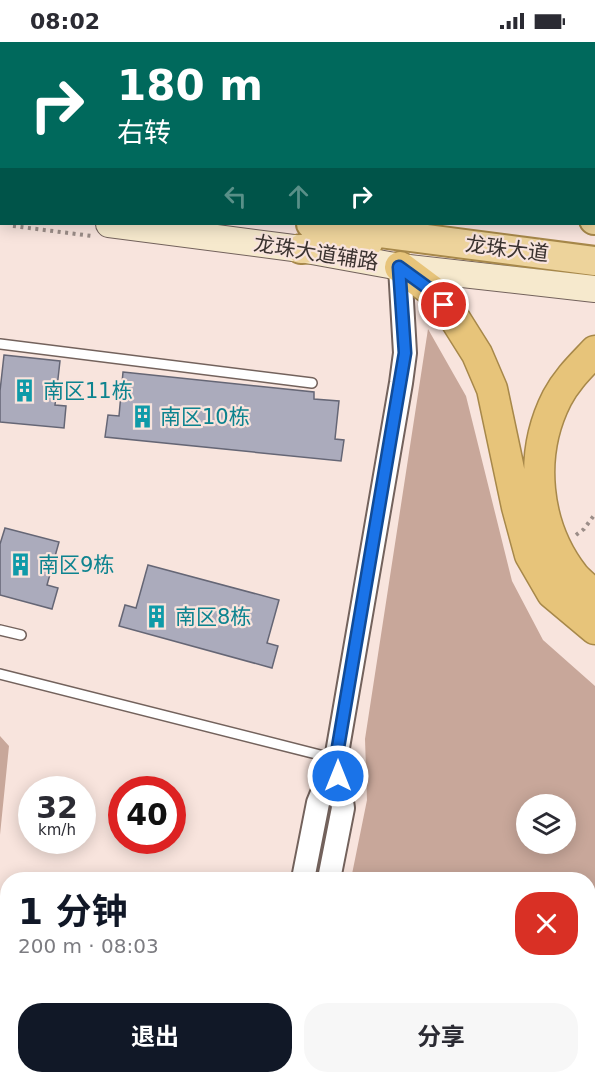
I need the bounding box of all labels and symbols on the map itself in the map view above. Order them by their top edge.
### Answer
street label: 龙珠大道辅路 [252,231,380,275]
street label: 龙珠大道 [464,232,550,266]
pin [418,279,469,330]
building icon: 南区11栋 [12,378,38,404]
place label: 南区11栋 [43,379,133,403]
building icon: 南区10栋 [129,404,155,430]
place label: 南区10栋 [160,405,250,429]
building icon: 南区9栋 [7,552,33,578]
place label: 南区9栋 [38,553,114,577]
building icon: 南区8栋 [144,604,170,630]
place label: 南区8栋 [175,605,251,629]
position arrow [306,744,370,808]
speed limit sign: 40 [108,776,186,854]

